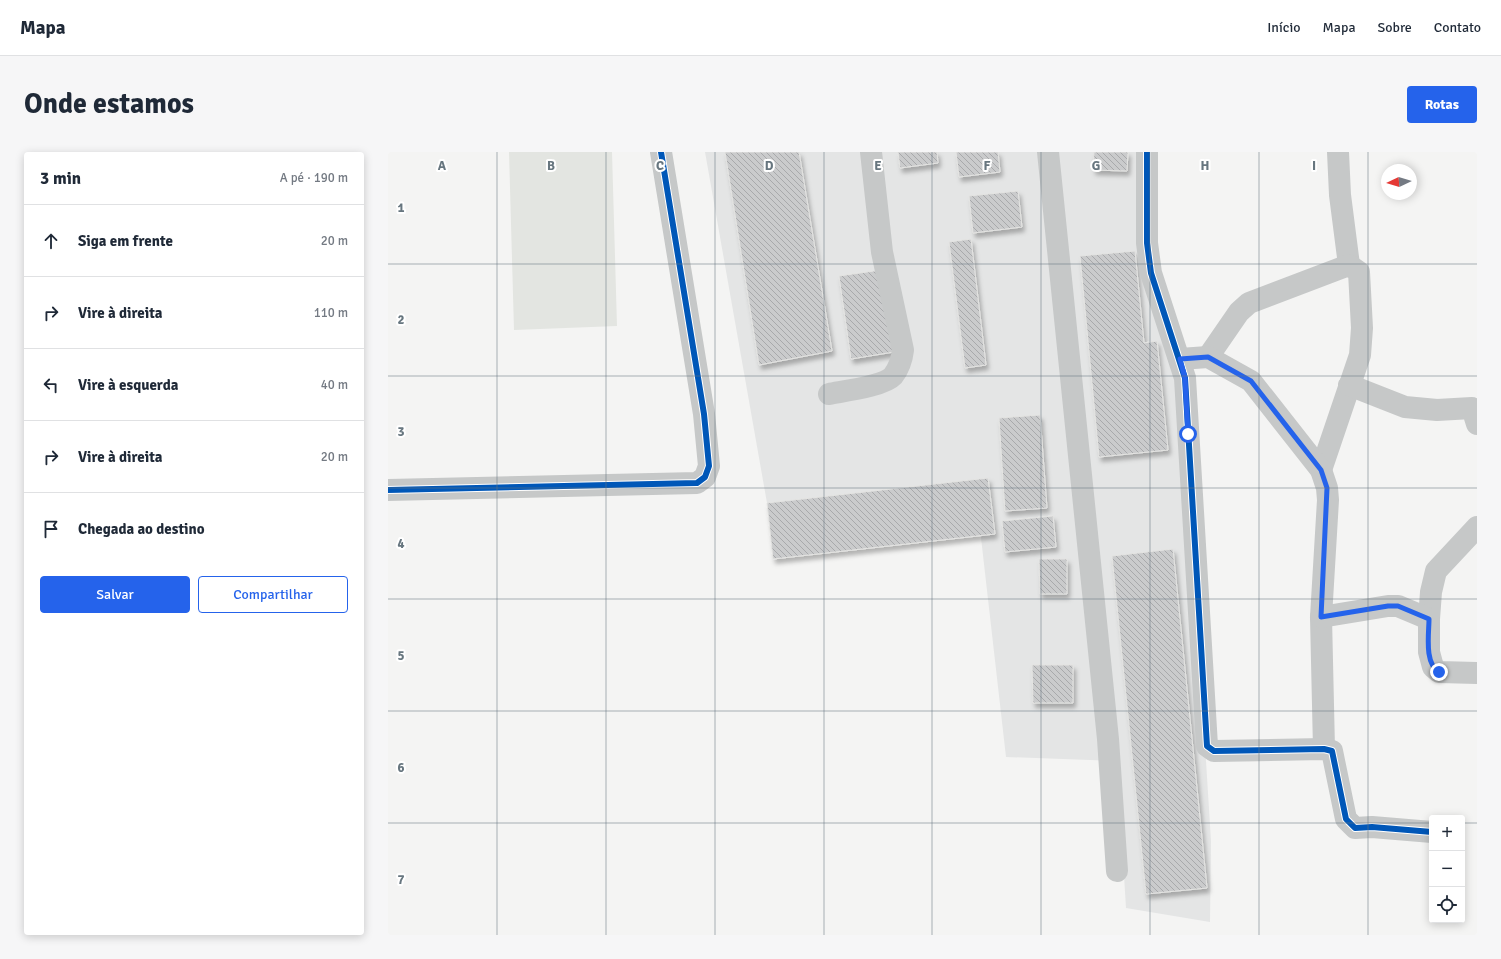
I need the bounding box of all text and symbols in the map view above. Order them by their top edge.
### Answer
text: Mapa [20,16,66,40]
text: Início [1267,19,1301,36]
text: Mapa [1323,19,1355,36]
text: Sobre [1377,19,1412,36]
text: Contato [1434,19,1481,36]
button: Rotas [1407,86,1477,123]
text: Onde estamos [24,87,194,121]
text: A [438,158,447,174]
text: B [547,158,555,174]
text: C [656,158,664,174]
text: D [765,158,774,174]
text: E [874,158,882,174]
text: F [984,158,991,174]
text: G [1092,158,1100,174]
text: H [1201,158,1209,174]
text: I [1312,158,1316,174]
north arrow [1381,164,1417,200]
text: 3 min [40,168,81,189]
text: A pé · 190 m [280,170,348,186]
text: 1 [397,200,405,216]
icon: ahead [40,230,62,252]
text: Siga em frente [78,232,173,250]
text: 20 m [321,233,348,249]
icon: right [40,302,62,324]
text: Vire à direita [78,304,162,322]
text: 110 m [314,305,348,321]
text: 2 [397,312,405,328]
icon: left [40,374,62,396]
text: Vire à esquerda [78,376,178,394]
text: 40 m [321,377,348,393]
text: 3 [397,424,405,440]
route start [1179,425,1197,443]
icon: right [40,446,62,468]
text: Vire à direita [78,448,162,466]
text: 20 m [321,449,348,465]
icon: arrive [40,518,62,540]
text: Chegada ao destino [78,520,205,538]
text: 4 [397,536,405,552]
button: Salvar [40,576,190,613]
button: Compartilhar [198,576,348,613]
text: 5 [397,648,405,664]
route end [1430,663,1448,681]
text: 6 [397,760,405,776]
map controls [1429,815,1465,923]
button: + [1429,815,1465,851]
button: − [1429,851,1465,887]
text: 7 [397,872,405,888]
button: locate [1429,887,1465,923]

